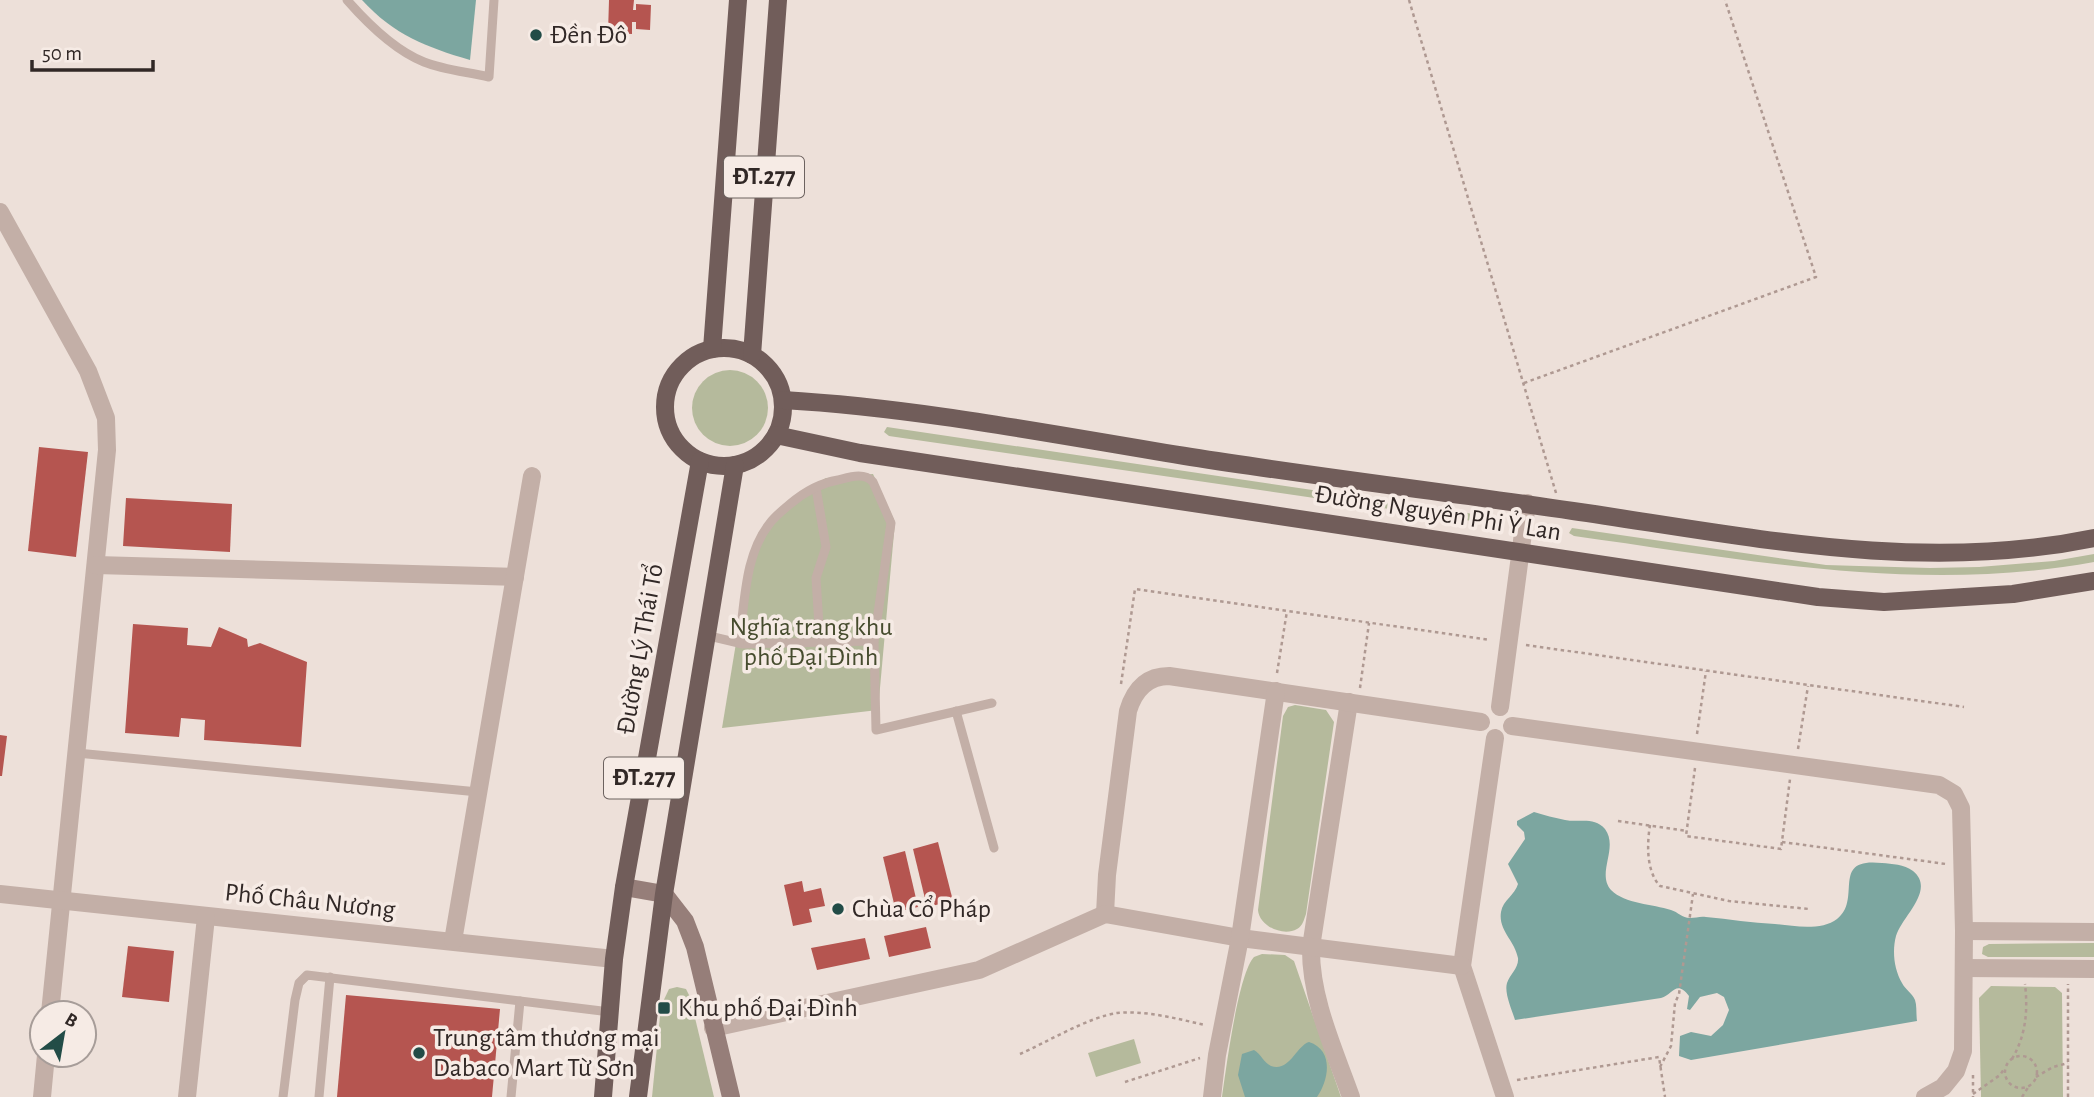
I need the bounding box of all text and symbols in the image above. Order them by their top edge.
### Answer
place label: Đền Đô [550,22,627,48]
marker: Đền Đô [528,27,544,43]
scale bar [32,28,152,72]
text: 50 m [42,43,82,64]
road number: ĐT.277 [724,156,804,197]
street label: Đường Nguyên Phi Ỷ Lan [1313,479,1563,545]
street label: Đường Lý Thái Tổ [611,562,668,736]
park label: Nghĩa trang khu phố Đại Đình [729,614,893,670]
road number: ĐT.277 [604,758,684,798]
street label: Phố Châu Nương [223,879,397,923]
place label: Chùa Cổ Pháp [852,895,991,922]
marker: Chùa Cổ Pháp [830,901,846,917]
place label: Khu phố Đại Đình [678,995,858,1021]
north arrow [28,999,98,1069]
marker: Khu phố Đại Đình [656,1000,672,1016]
text: B [61,1010,81,1032]
place label: Trung tâm thương mại Dabaco Mart Từ Sơn [433,1025,660,1081]
marker: Trung tâm thương mại Dabaco Mart Từ Sơn [411,1045,427,1061]

